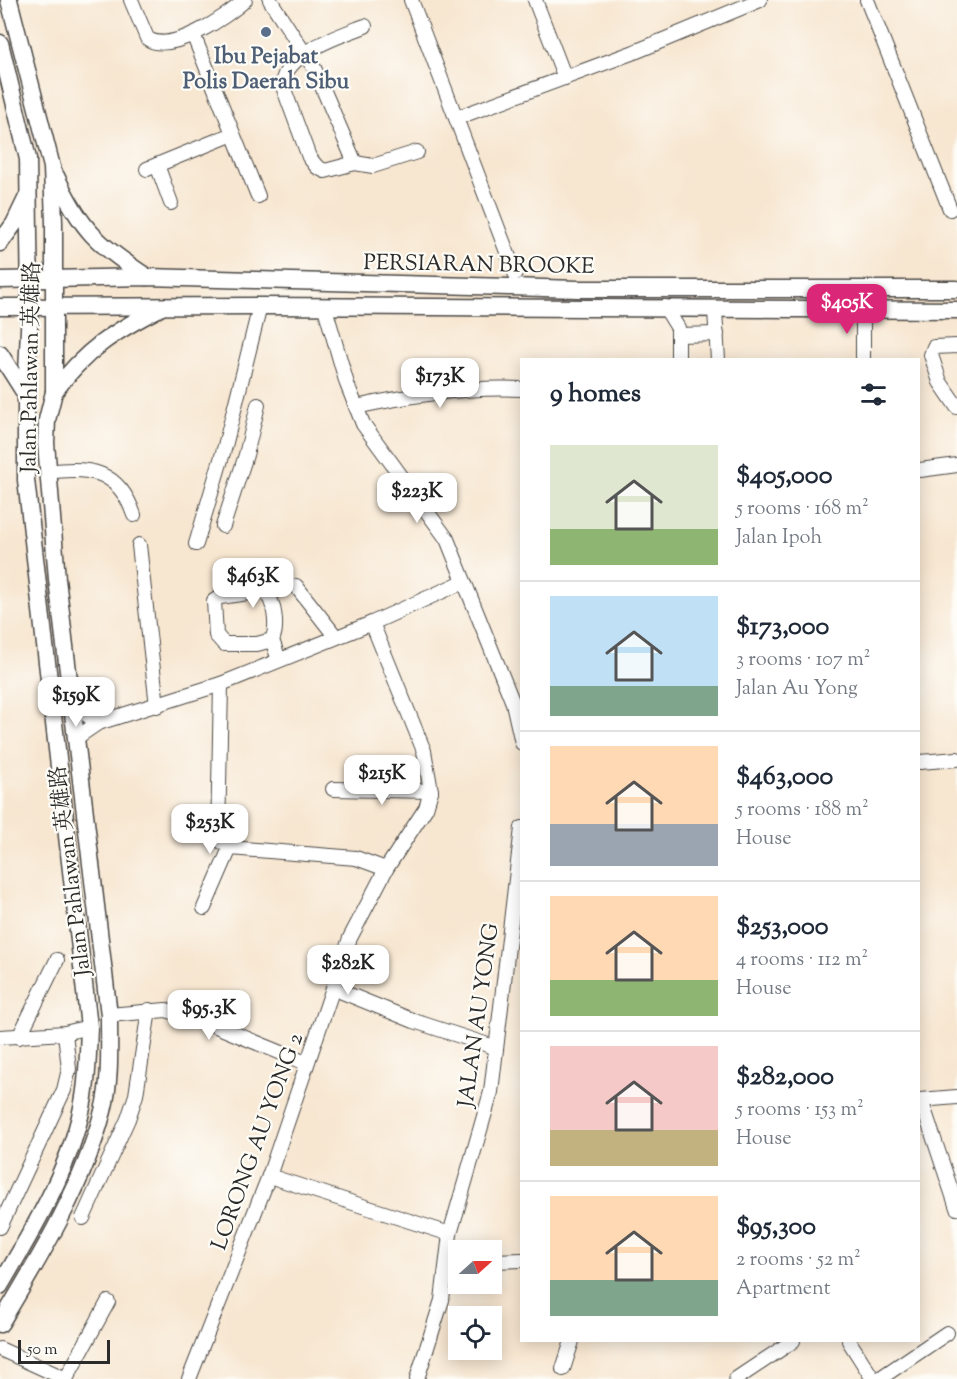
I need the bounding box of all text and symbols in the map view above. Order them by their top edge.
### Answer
marker: Ibu Pejabat Polis Daerah Sibu [259,25,273,39]
place label: Ibu Pejabat Polis Daerah Sibu [183,42,350,99]
street label: PERSIARAN BROOKE [363,248,595,284]
street label: Jalan Pahlawan 英雄路 [14,261,50,474]
pin: $405K [805,284,889,335]
text: $405K [821,289,873,318]
pin: $173K [398,358,482,409]
text: $173K [415,363,465,392]
text: 9 homes [550,376,641,413]
icon: filters [857,378,890,411]
text: $405,000 [736,458,832,495]
icon: home [598,469,670,541]
pin: $223K [375,473,459,524]
text: $223K [391,478,443,507]
text: 5 rooms · 168 m² [736,495,869,524]
text: Jalan Ipoh [736,524,822,553]
pin: $463K [211,558,295,609]
text: $463K [226,563,280,592]
text: $173,000 [736,609,829,646]
icon: home [598,620,670,692]
text: 3 rooms · 107 m² [736,646,870,675]
text: Jalan Au Yong [736,675,858,704]
pin: $159K [34,677,118,728]
text: $159K [52,682,100,711]
pin: $215K [340,755,424,806]
text: $463,000 [736,759,833,796]
text: $215K [358,760,406,789]
street label: Jalan Pahlawan 英雄路 [43,764,101,979]
icon: home [598,770,670,842]
text: 5 rooms · 188 m² [736,796,869,825]
pin: $253K [168,804,252,855]
text: $253K [185,809,235,838]
text: House [736,825,791,854]
text: $253,000 [736,909,828,946]
icon: home [598,920,670,992]
street label: JALAN AU YONG [451,921,509,1111]
pin: $282K [306,945,390,996]
text: 4 rooms · 112 m² [736,946,868,975]
text: $282K [321,950,375,979]
text: House [736,975,791,1004]
pin: $95.3K [160,990,258,1041]
text: $95.3K [181,995,237,1024]
street label: LORONG AU YONG 2 [205,1029,313,1255]
text: $282,000 [736,1059,834,1096]
icon: home [598,1070,670,1142]
text: 5 rooms · 153 m² [736,1096,864,1125]
text: House [736,1125,791,1154]
text: $95,300 [736,1209,816,1246]
icon: home [598,1220,670,1292]
north arrow [448,1240,502,1294]
map controls [448,1240,502,1360]
text: 2 rooms · 52 m² [736,1246,861,1275]
text: Apartment [736,1275,831,1304]
button: locate [448,1306,502,1360]
scale bar [18,1337,110,1364]
text: 50 m [27,1339,58,1362]

